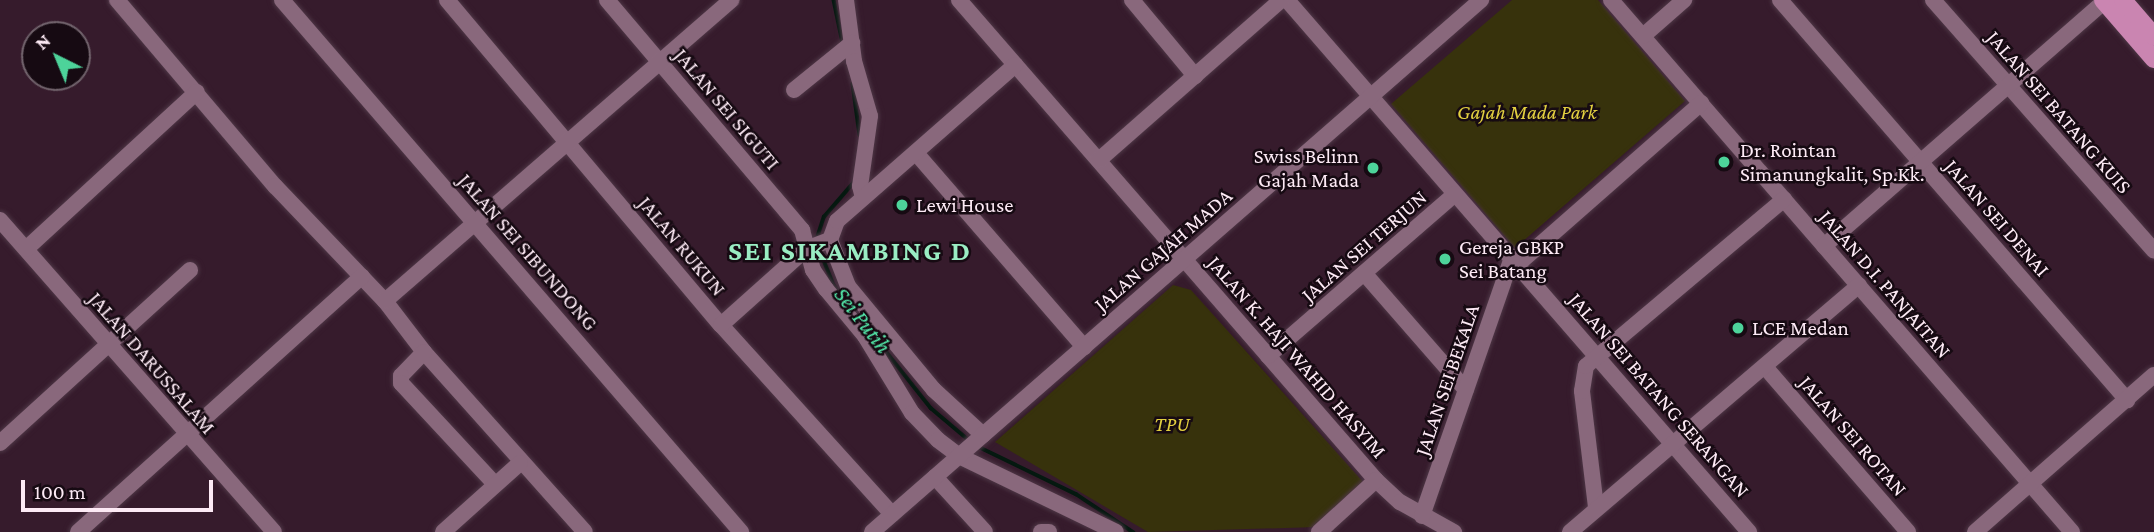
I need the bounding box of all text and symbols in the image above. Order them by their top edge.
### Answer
north arrow [21,21,91,91]
street label: JALAN SEI BATANG KUIS [1981,25,2137,199]
text: N [31,30,55,54]
street label: JALAN SEI SIGUTI [669,43,785,175]
park label: Gajah Mada Park [1457,99,1597,125]
place label: Dr. Rointan Simanungkalit, Sp.Kk. [1740,137,1925,187]
place label: Swiss Belinn Gajah Mada [1254,143,1359,193]
marker: Dr. Rointan Simanungkalit, Sp.Kk. [1714,152,1734,172]
street label: JALAN SEI DENAI [1939,154,2055,282]
marker: Swiss Belinn Gajah Mada [1365,160,1381,176]
street label: JALAN SEI SIBUNDONG [453,168,603,336]
street label: JALAN GAJAH MADA [1089,183,1237,317]
street label: JALAN SEI TERJUN [1296,185,1432,307]
street label: JALAN RUKUN [633,191,731,301]
place label: Lewi House [916,192,1013,218]
marker: Lewi House [894,197,910,213]
street label: JALAN D.I. PANJAITAN [1814,205,1956,363]
district label: SEI SIKAMBING D [730,234,970,268]
place label: Gereja GBKP Sei Batang [1459,234,1564,284]
street label: JALAN K. HAJI WAHID HASYIM [1202,251,1392,463]
marker: Gereja GBKP Sei Batang [1437,251,1453,267]
water label: Sei Putih [828,281,898,359]
street label: JALAN DARUSSALAM [83,287,221,439]
street label: JALAN SEI BATANG SERANGAN [1563,287,1755,503]
street label: JALAN SEI BEKALA [1409,301,1485,459]
place label: LCE Medan [1752,315,1849,341]
marker: LCE Medan [1730,320,1746,336]
street label: JALAN SEI ROTAN [1794,371,1912,501]
park label: TPU [1154,411,1190,437]
scale bar [24,466,217,510]
text: 100 m [34,480,86,504]

